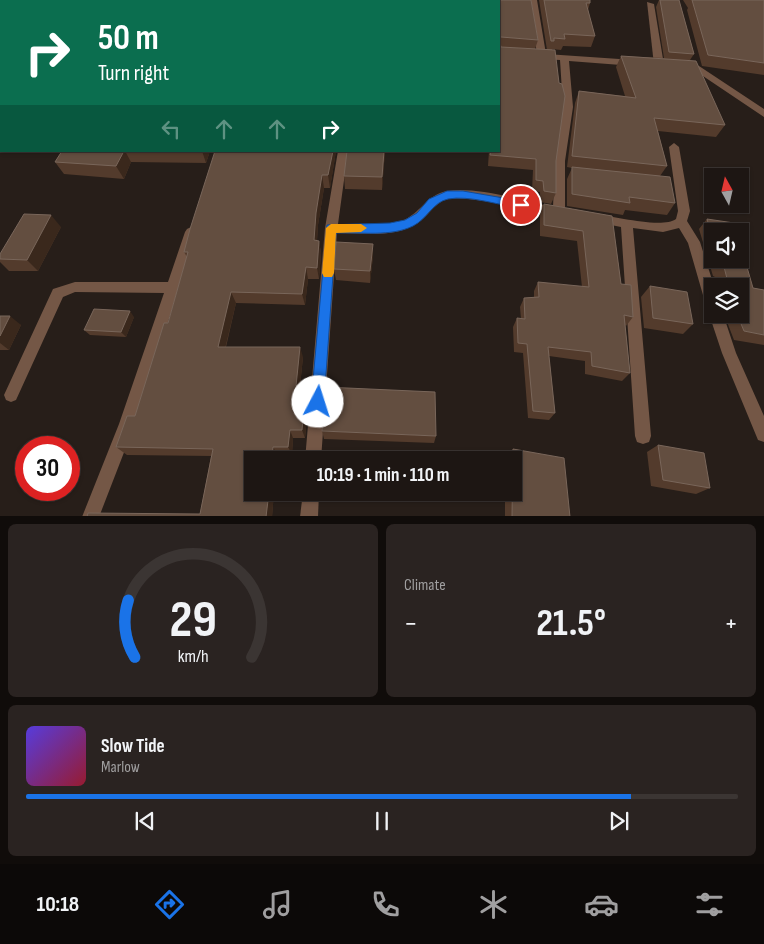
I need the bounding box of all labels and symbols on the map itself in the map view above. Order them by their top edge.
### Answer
north arrow [704,168,749,212]
pin [500,184,542,226]
position arrow [291,375,343,427]
speed limit sign: 30 [15,436,80,501]

